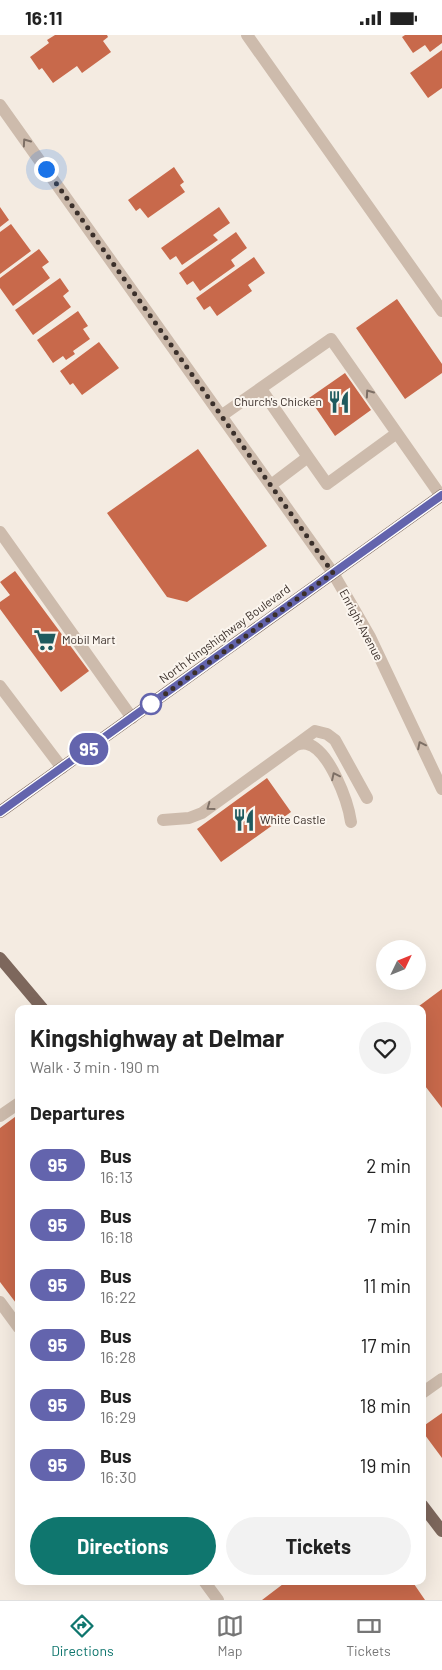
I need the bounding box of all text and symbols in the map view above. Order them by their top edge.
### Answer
text: 16:11 [25,6,62,29]
one-way arrow [23,138,32,148]
your location [34,157,59,182]
restaurant icon: Church's Chicken [326,389,352,415]
one-way arrow [366,389,375,399]
place label: Church's Chicken [234,394,322,408]
street label: North Kingshighway Boulevard [156,581,293,685]
street label: Enright Avenue [337,586,387,663]
supermarket icon: Mobil Mart [32,627,58,653]
place label: Mobil Mart [62,632,116,646]
unlabelled marker [140,693,162,715]
line badge: 95 [66,733,112,765]
text: 95 [79,738,99,760]
one-way arrow [417,741,428,750]
one-way arrow [331,773,341,782]
one-way arrow [206,801,216,810]
restaurant icon: White Castle [231,807,257,833]
place label: White Castle [260,812,326,826]
north arrow [376,940,426,990]
map controls [376,940,426,990]
button: heart [359,1022,411,1074]
text: Kingshighway at Delmar [30,1023,284,1052]
text: Walk · 3 min · 190 m [30,1057,159,1076]
text: Departures [30,1101,125,1124]
text: Bus [100,1144,132,1167]
text: 95 [48,1154,67,1176]
text: 2 min [366,1154,411,1177]
text: 16:13 [100,1167,133,1186]
text: Bus [100,1204,132,1227]
text: 95 [48,1214,67,1236]
text: 7 min [367,1214,411,1237]
text: 16:18 [100,1227,133,1246]
text: Bus [100,1264,132,1287]
text: 95 [48,1274,67,1296]
text: 11 min [363,1274,411,1297]
text: 16:22 [100,1287,136,1306]
text: Bus [100,1324,132,1347]
text: 95 [48,1334,67,1356]
text: 17 min [361,1334,411,1357]
text: 16:28 [100,1347,136,1366]
text: Bus [100,1384,132,1407]
text: 95 [48,1394,67,1416]
text: 18 min [360,1394,411,1417]
text: 16:29 [100,1407,136,1426]
text: Bus [100,1444,132,1467]
text: 95 [48,1454,67,1476]
text: 19 min [360,1454,411,1477]
text: 16:30 [100,1467,137,1486]
button: Directions [30,1517,216,1575]
button: Tickets [226,1517,411,1575]
tab: Directions [51,1612,114,1659]
tab: Map [216,1612,244,1659]
tab: Tickets [346,1612,391,1659]

